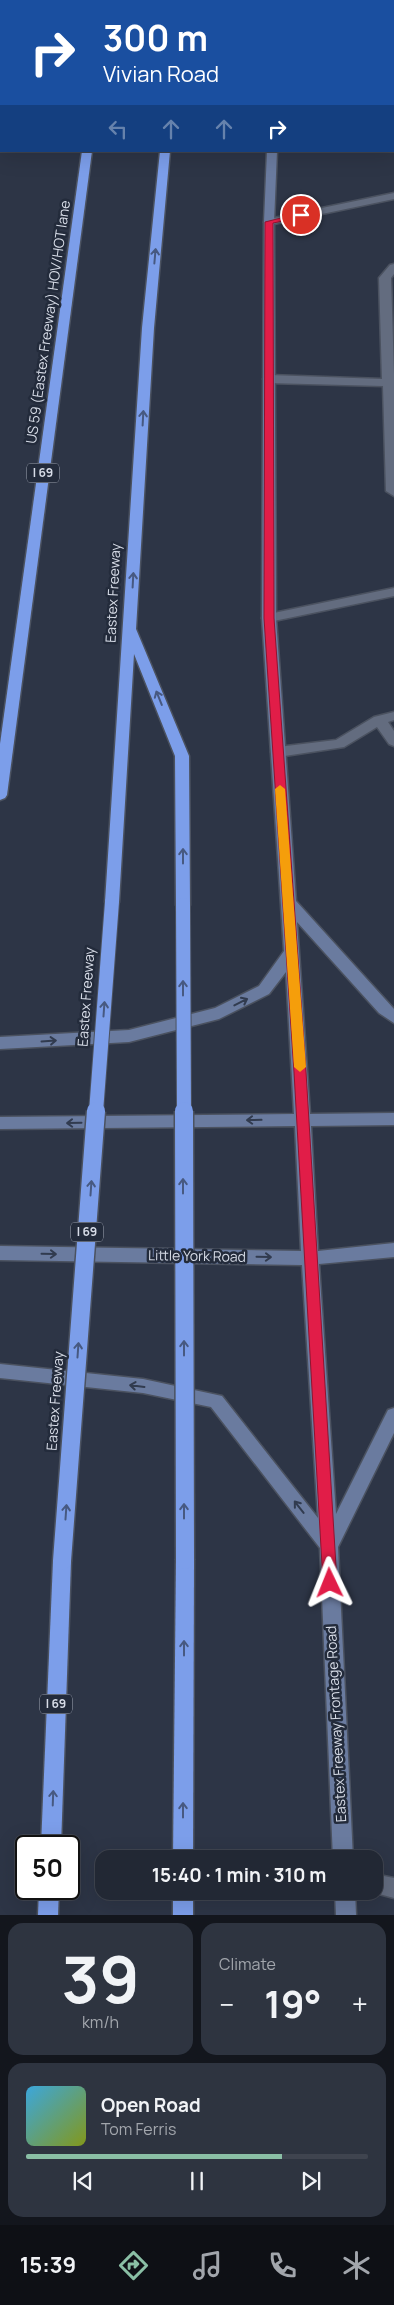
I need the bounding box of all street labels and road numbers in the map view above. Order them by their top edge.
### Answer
street label: US 59 (Eastex Freeway) HOV/HOT lane [21,199,74,445]
road number: I 69 [27,463,59,482]
street label: Eastex Freeway [100,542,125,643]
street label: Eastex Freeway [73,946,98,1047]
road number: I 69 [71,1222,103,1242]
street label: Little York Road [148,1245,246,1266]
street label: Eastex Freeway [42,1350,67,1451]
street label: Eastex Freeway Frontage Road [321,1625,350,1823]
road number: I 69 [40,1695,72,1714]

